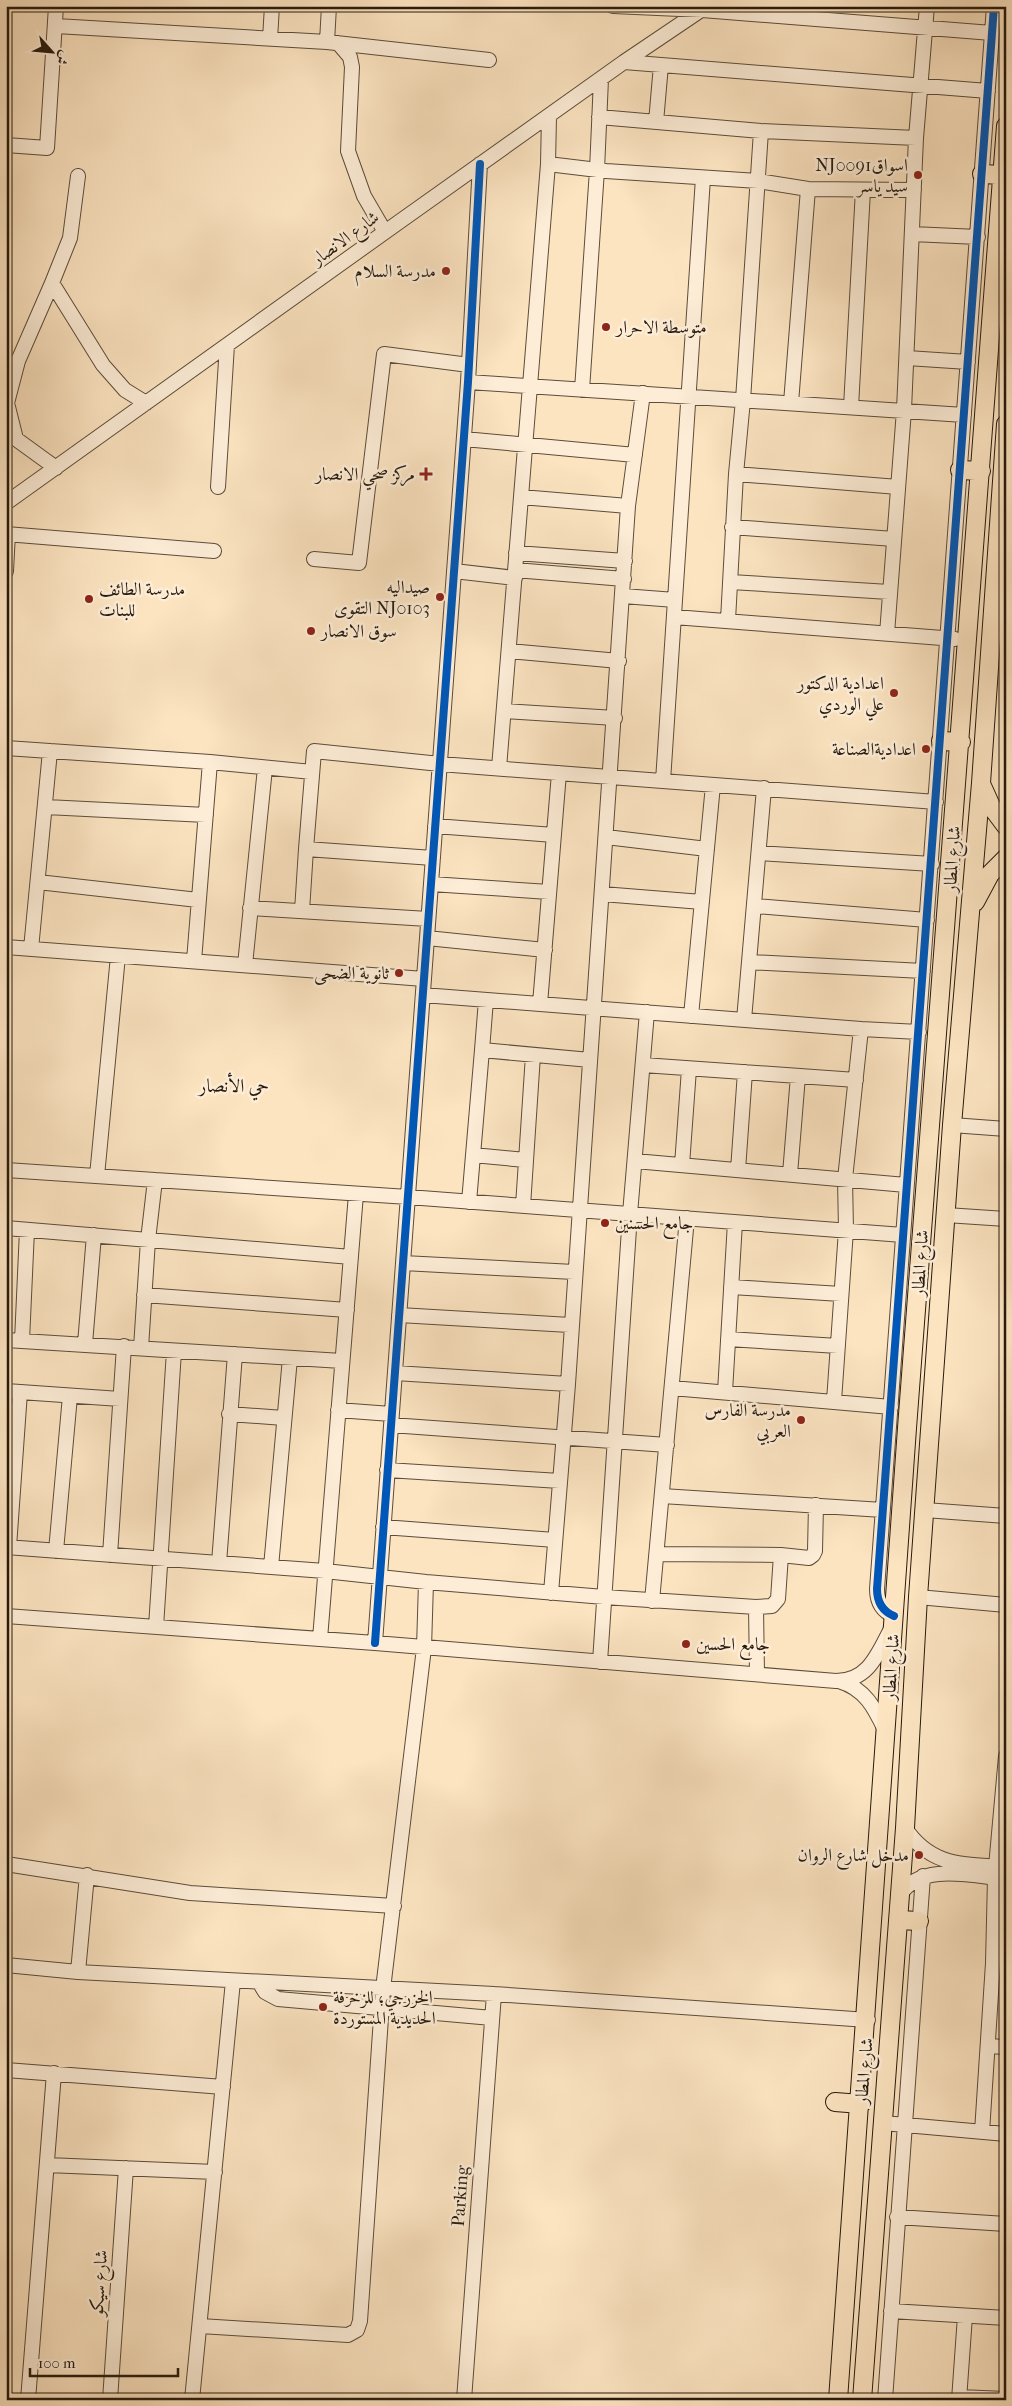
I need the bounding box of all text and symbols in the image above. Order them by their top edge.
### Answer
north arrow [28,28,78,78]
text: ش [52,48,74,68]
place label: NJ0091اسواق سيد ياسر [815,155,908,198]
marker: NJ0091اسواق سيد ياسر [912,169,924,181]
street label: شارع الانصار [306,207,385,274]
place label: مدرسة السلام [355,261,436,287]
marker: مدرسة السلام [440,265,452,277]
place label: متوسطة الاحرار [614,317,707,338]
marker: متوسطة الاحرار [600,321,612,333]
place label: مركز صحي الانصار [313,464,415,491]
marker: مركز صحي الانصار [419,467,433,481]
place label: صيداليه التقوى NJ0103 [334,577,430,619]
place label: مدرسة الطائف للبنات [99,579,185,621]
marker: صيداليه التقوى NJ0103 [434,591,446,603]
marker: مدرسة الطائف للبنات [83,593,95,605]
place label: سوق الانصار [319,621,397,642]
marker: سوق الانصار [305,625,317,637]
place label: اعدادية الدكتور علي الوردي [795,673,884,721]
marker: اعدادية الدكتور علي الوردي [888,687,900,699]
place label: اعداديةالصناعة [832,739,916,760]
marker: اعداديةالصناعة [920,743,932,755]
street label: شارع المطار [940,825,969,895]
place label: ثانوية الضحى [314,963,390,985]
marker: ثانوية الضحى [393,967,405,979]
district label: حي الأنصار [197,1072,269,1101]
place label: جامع الحسنين [615,1213,693,1239]
marker: جامع الحسنين [599,1217,611,1229]
street label: شارع المطار [908,1229,937,1299]
place label: مدرسة الفارس العربي [704,1400,791,1446]
marker: مدرسة الفارس العربي [795,1414,807,1426]
street label: شارع المطار [879,1633,908,1703]
place label: جامع الحسين [696,1634,770,1660]
marker: جامع الحسين [680,1638,692,1650]
place label: مدخل شارع الروان [798,1845,909,1870]
marker: مدخل شارع الروان [913,1849,925,1861]
place label: الخزرجي؛ للزخرفة الحديدية المستوردة [333,1987,436,2029]
marker: الخزرجي؛ للزخرفة الحديدية المستوردة [317,2001,329,2013]
street label: شارع المطار [851,2037,882,2107]
street label: Parking [448,2164,473,2227]
street label: شارع سيكو [87,2249,116,2319]
scale bar [30,2346,178,2378]
text: 100 m [38,2354,76,2372]

